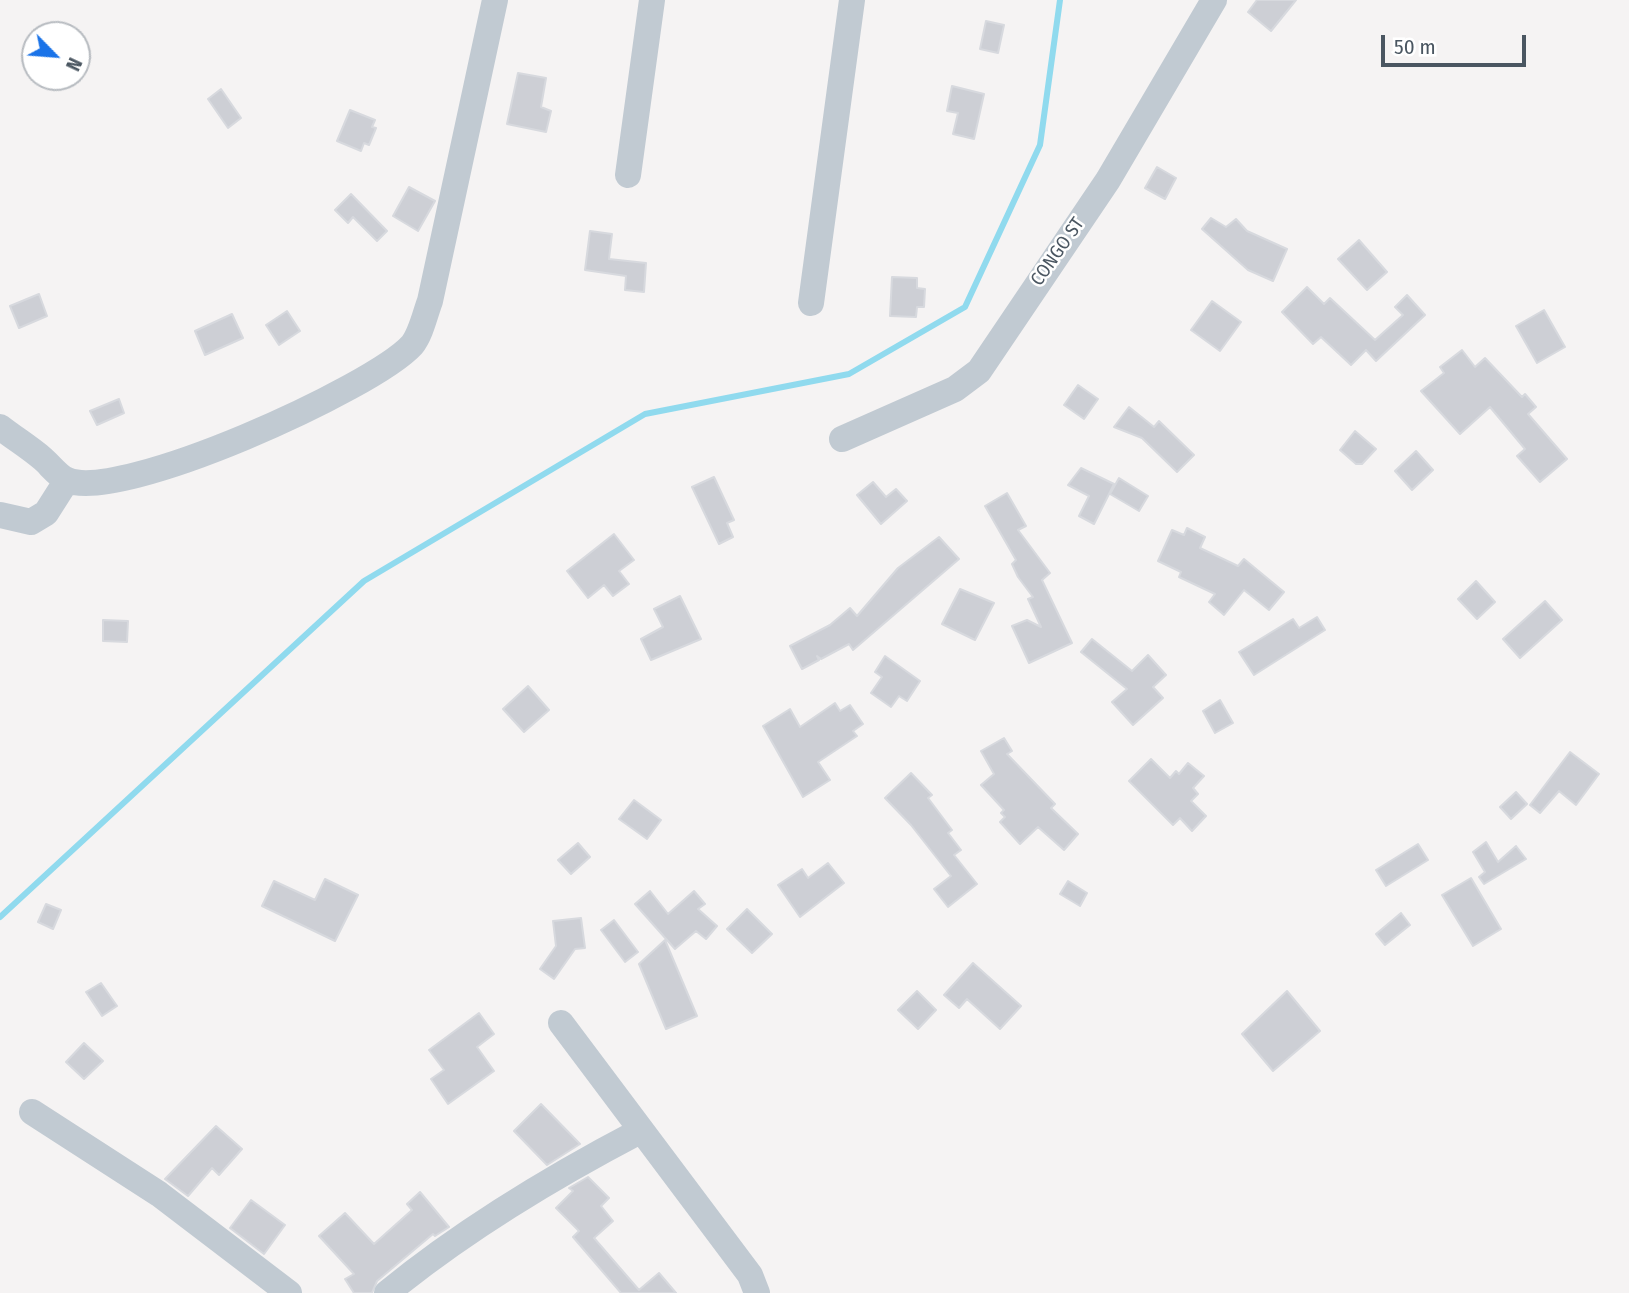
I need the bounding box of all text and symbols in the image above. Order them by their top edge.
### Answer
north arrow [21,21,91,91]
scale bar [1384,21,1529,65]
text: 50 m [1394,34,1436,60]
text: N [61,54,87,74]
street label: CONGO ST [1026,214,1090,290]

